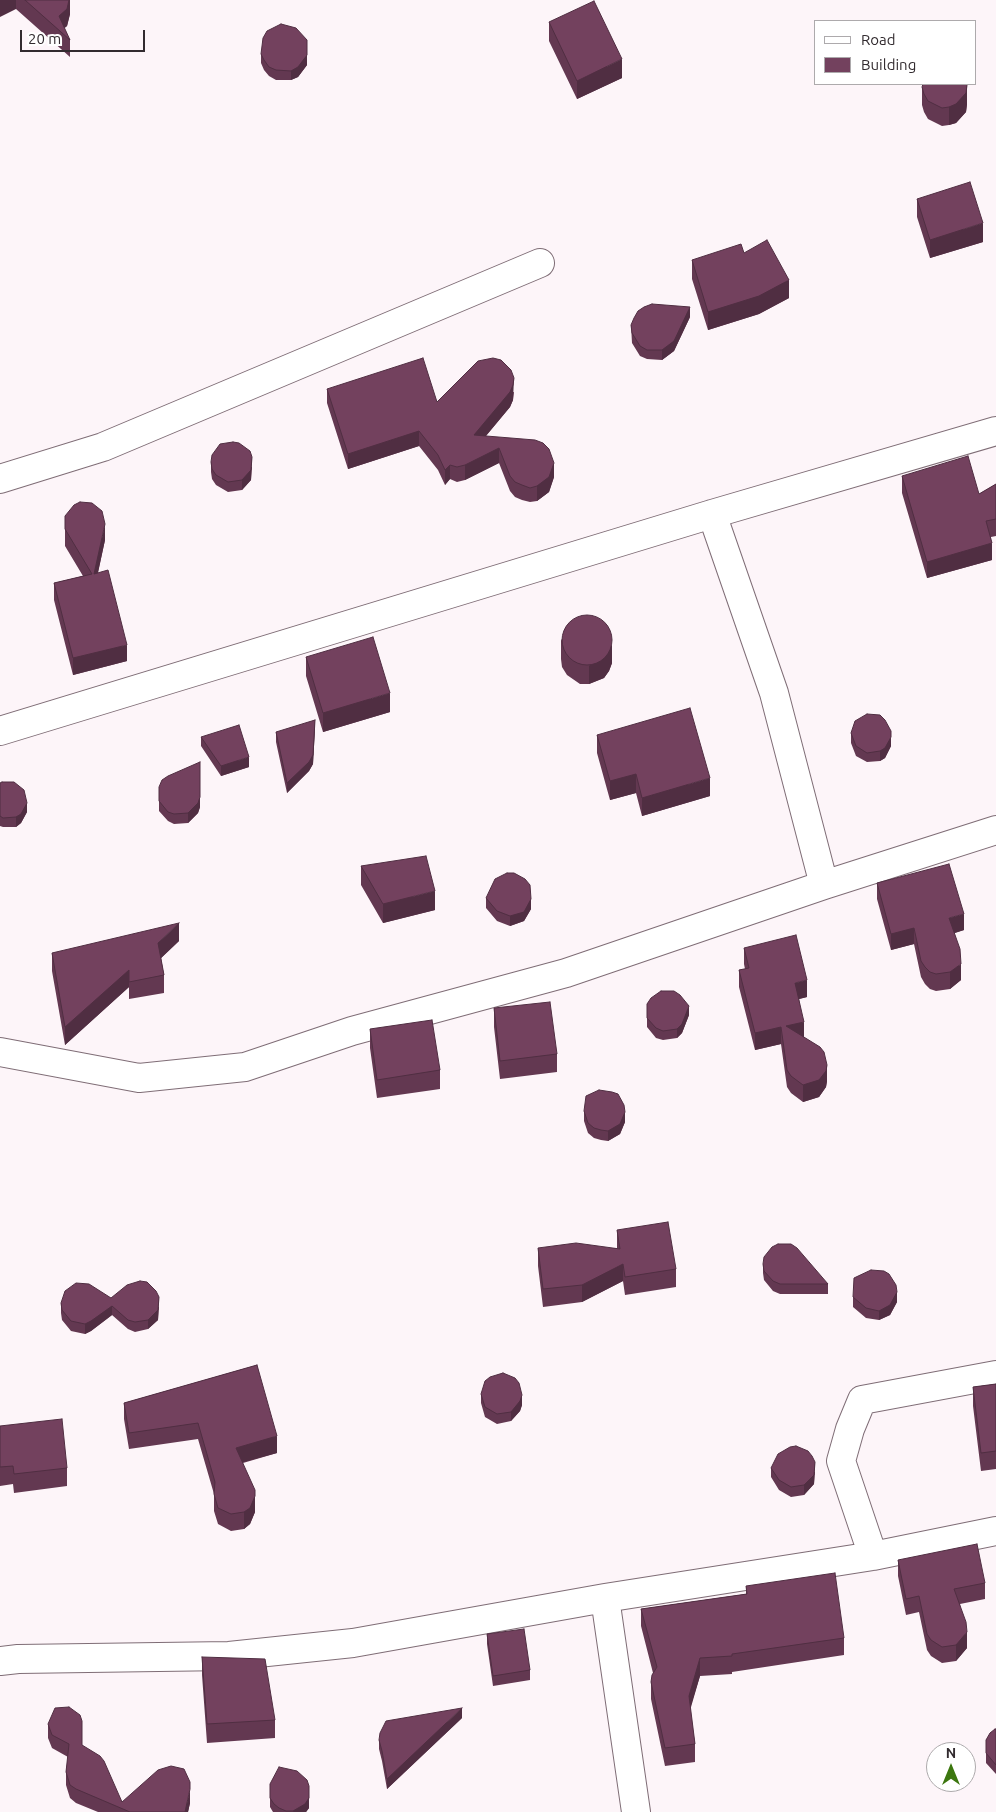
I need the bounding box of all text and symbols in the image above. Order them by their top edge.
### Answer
scale bar [22,20,148,52]
legend [814,20,976,85]
text: 20 m [28,30,61,47]
text: Road [861,31,896,48]
text: Building [861,56,916,73]
north arrow [926,1742,976,1792]
text: N [946,1745,956,1761]

